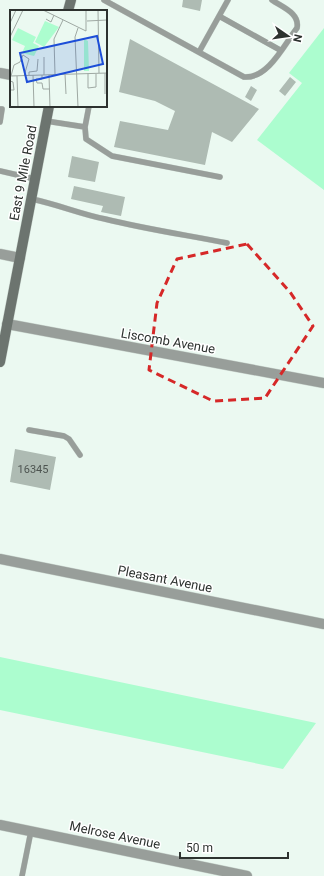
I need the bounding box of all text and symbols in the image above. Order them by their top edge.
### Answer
inset map [10,10,107,107]
north arrow [268,16,308,56]
text: N [290,33,304,44]
street label: East 9 Mile Road [6,124,40,222]
street label: Liscomb Avenue [120,325,216,357]
house number: 16345 [18,463,48,476]
street label: Pleasant Avenue [116,562,214,596]
street label: Melrose Avenue [68,818,162,852]
scale bar [180,834,288,860]
text: 50 m [186,841,213,855]

